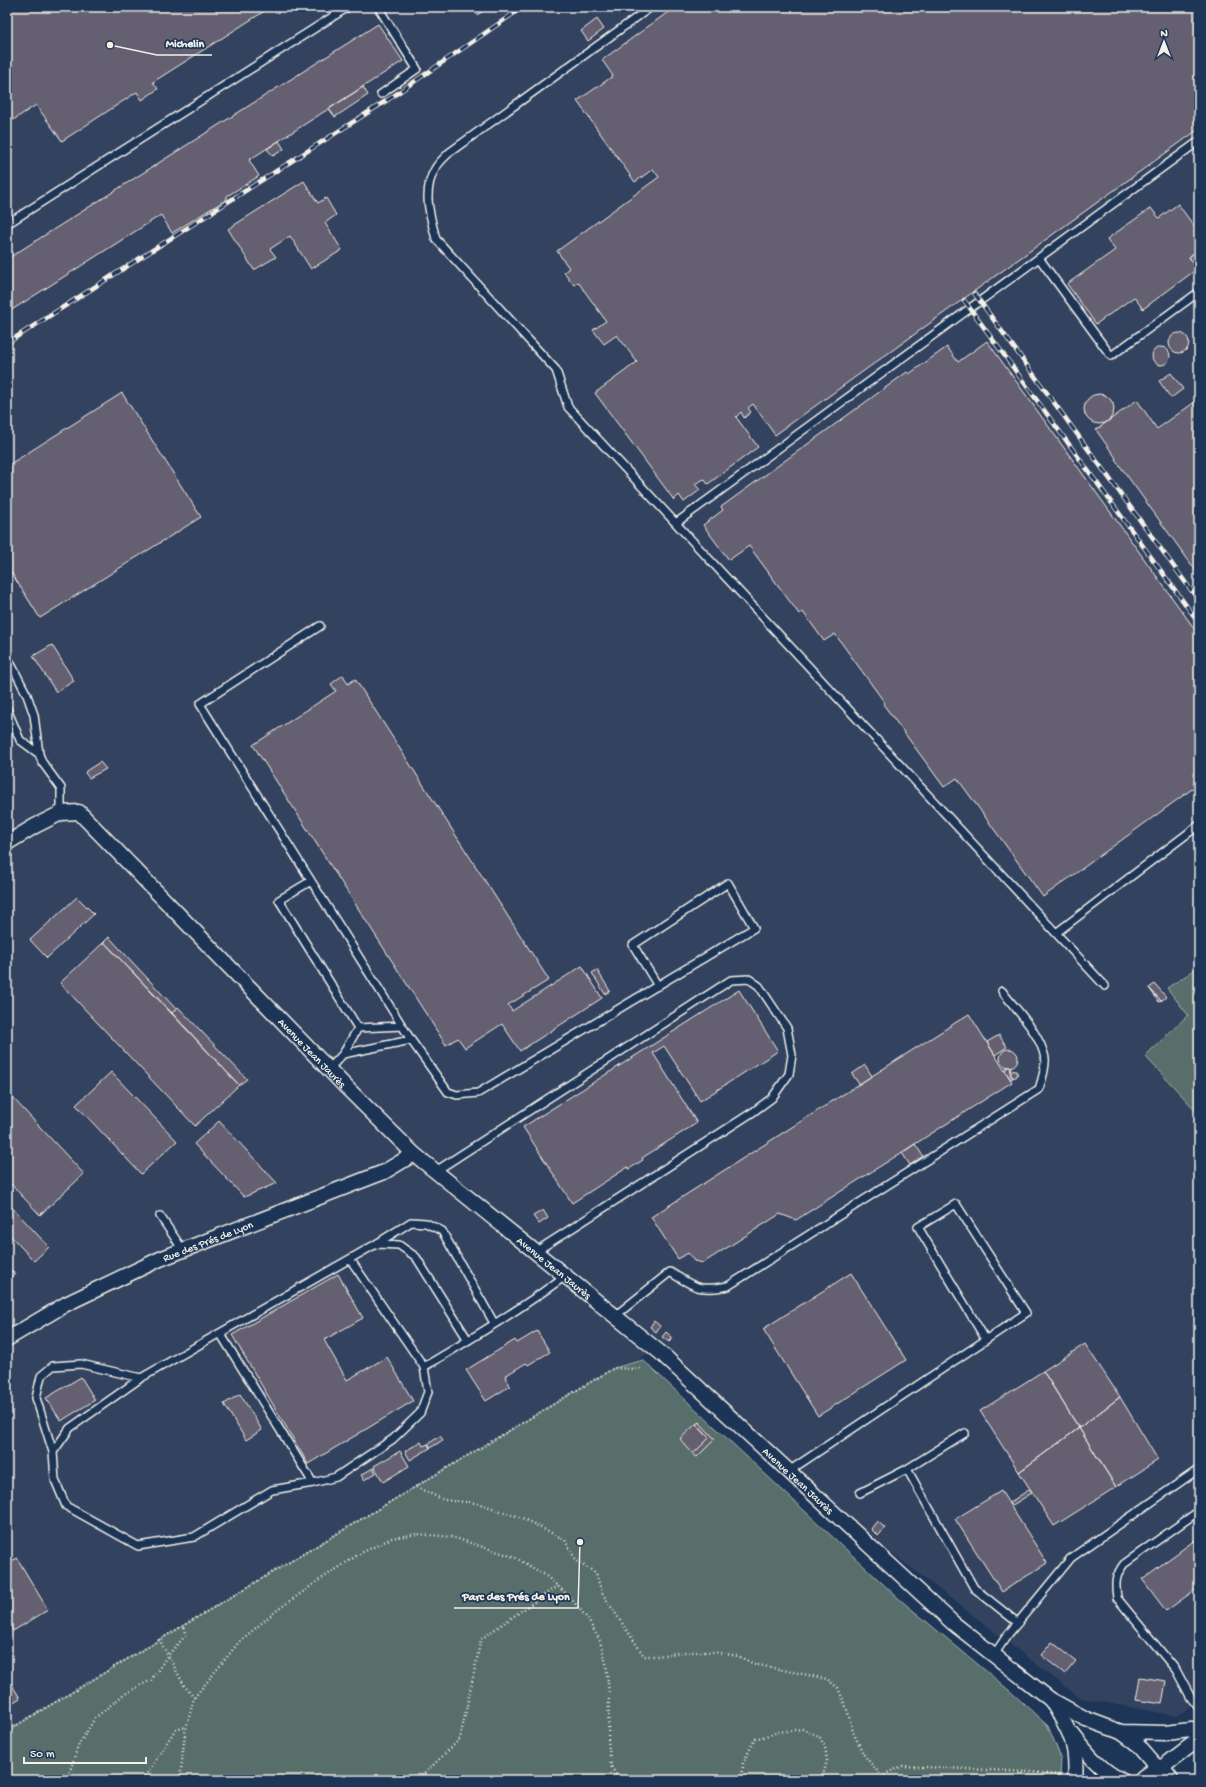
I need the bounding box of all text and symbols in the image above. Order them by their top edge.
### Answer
north arrow [1144,22,1184,62]
text: N [1160,28,1168,40]
callout: Michelin [157,31,212,55]
text: Michelin [166,38,205,52]
street label: Avenue Jean Jaurès [275,1017,348,1092]
street label: Rue des Prés de Lyon [162,1219,256,1265]
street label: Avenue Jean Jaurès [514,1235,593,1303]
street label: Avenue Jean Jaurès [759,1446,836,1518]
callout: Parc des Prés de Lyon [454,1584,578,1608]
text: Parc des Prés de Lyon [461,1591,570,1605]
scale bar [24,1739,146,1765]
text: 50 m [30,1748,55,1762]

